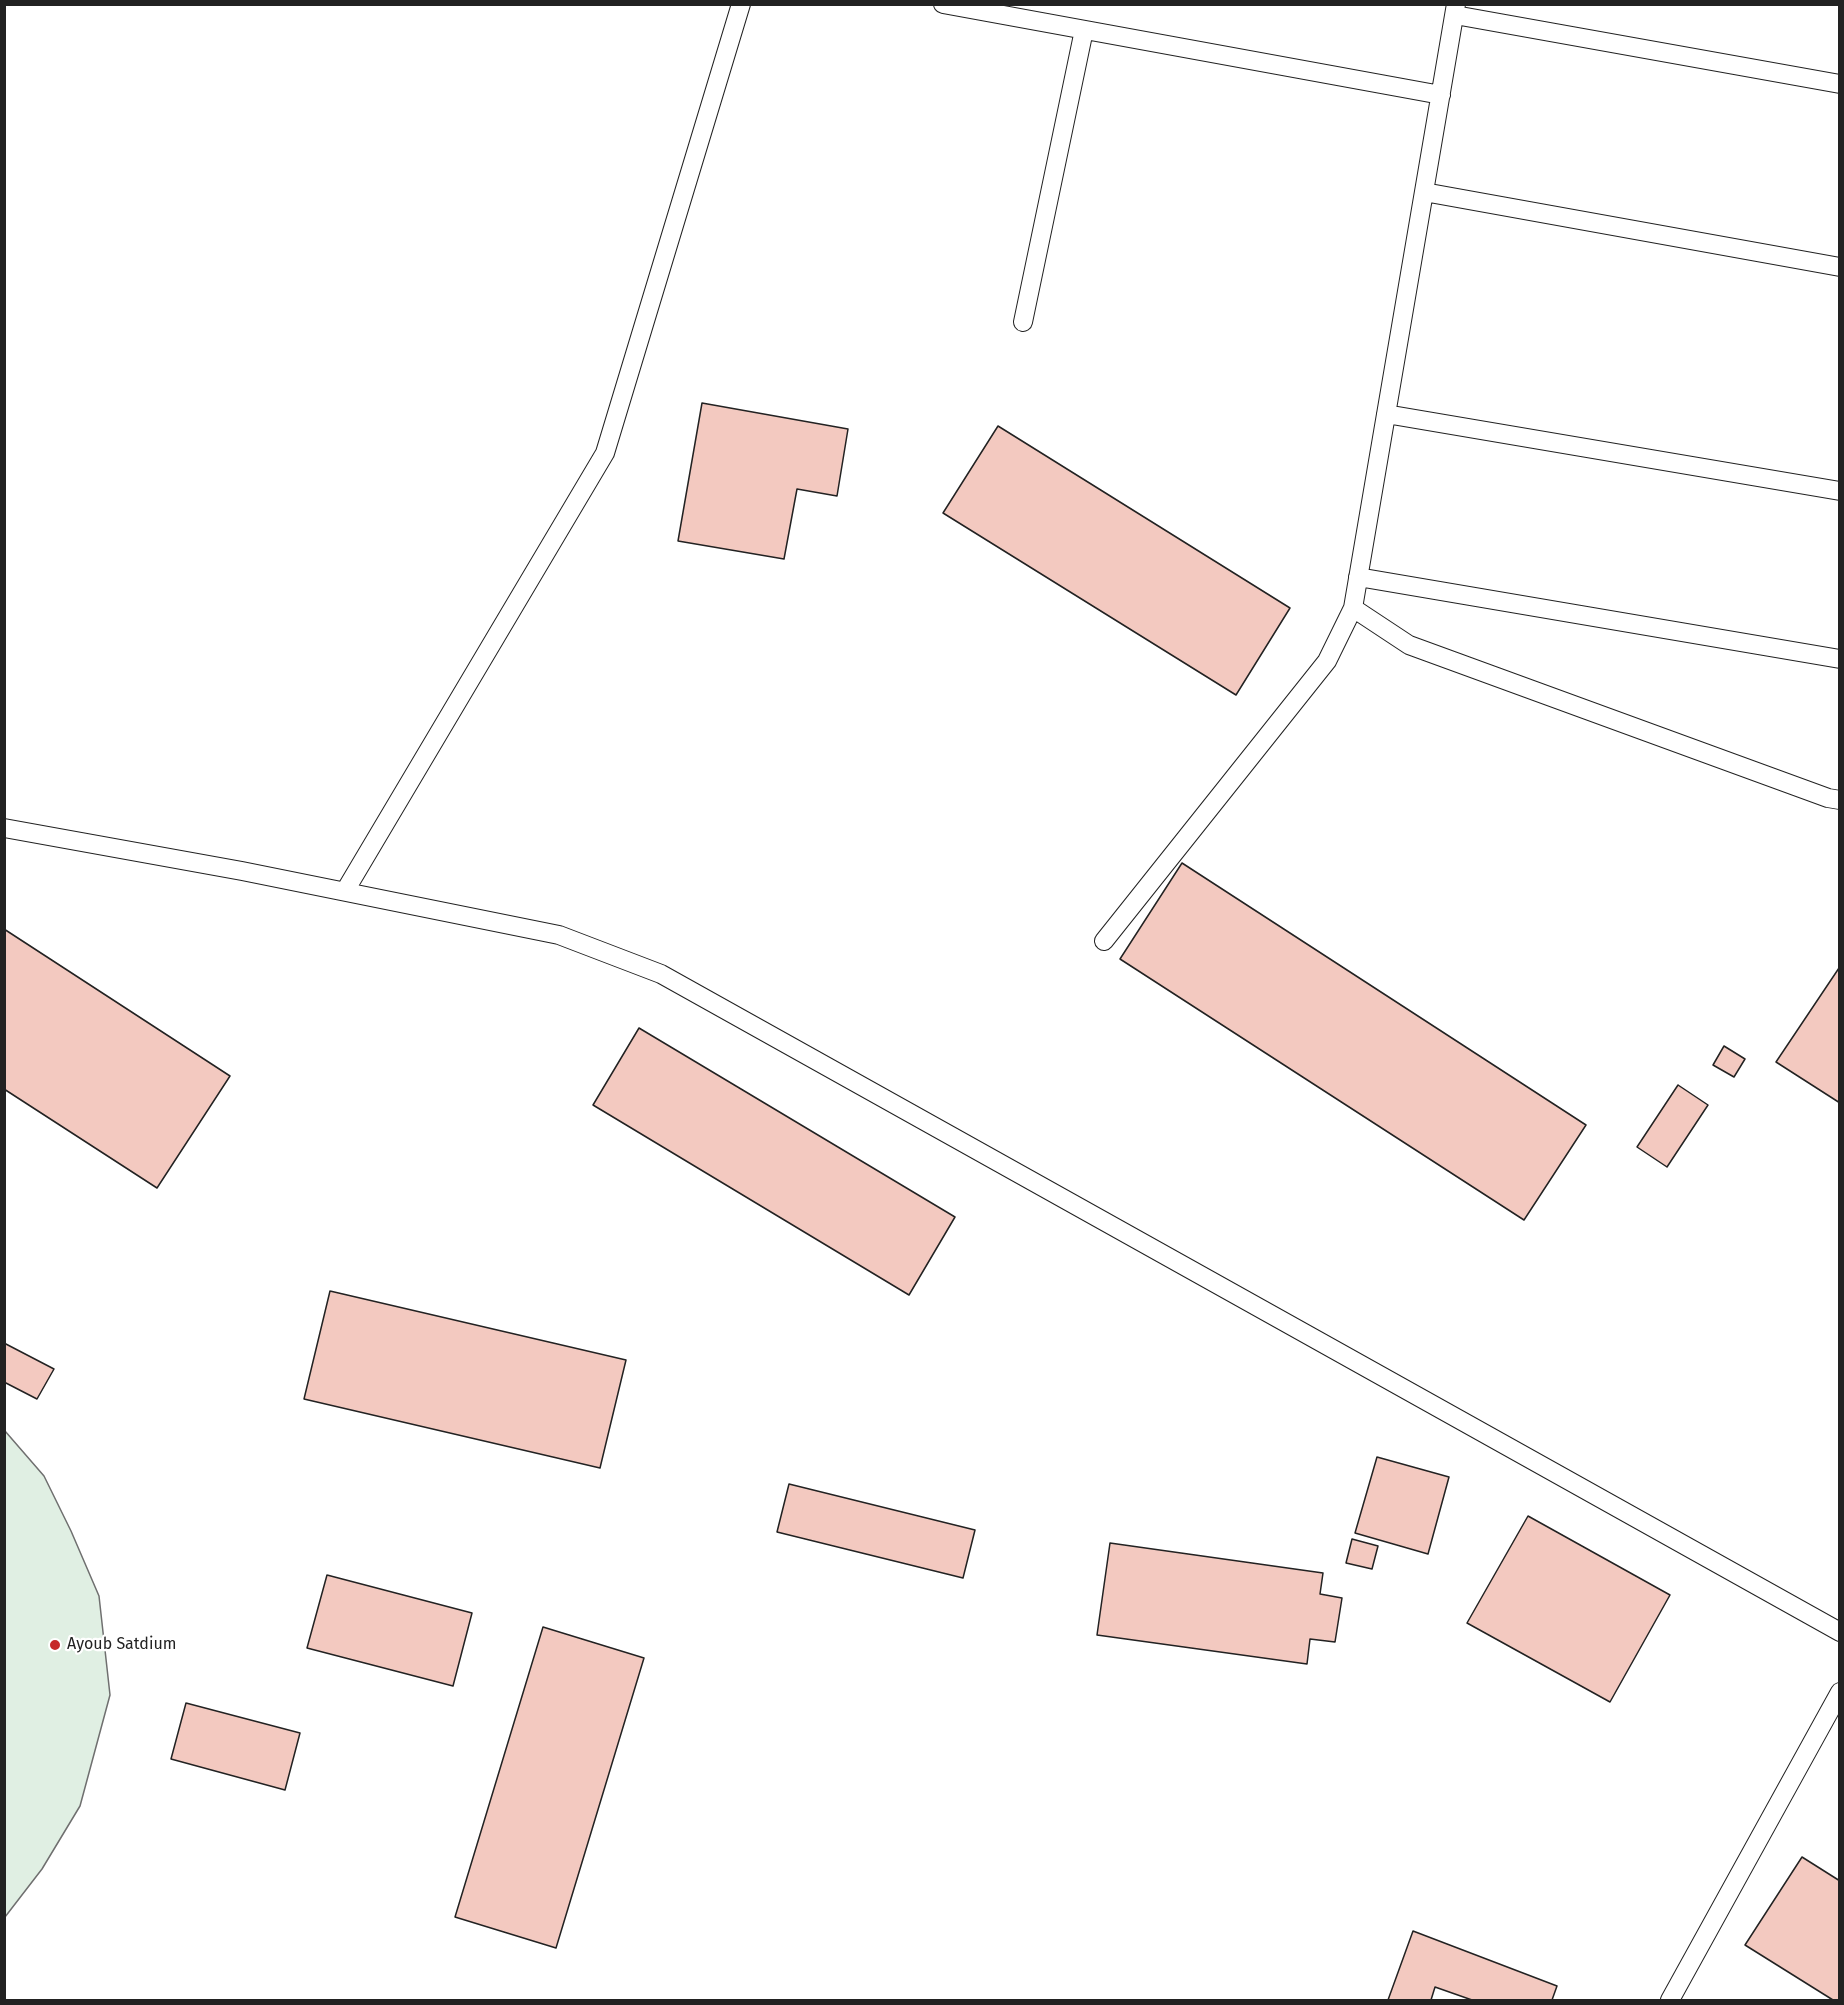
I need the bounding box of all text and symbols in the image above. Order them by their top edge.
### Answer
place label: Ayoub Satdium [67,1635,176,1655]
marker: Ayoub Satdium [48,1638,62,1652]

